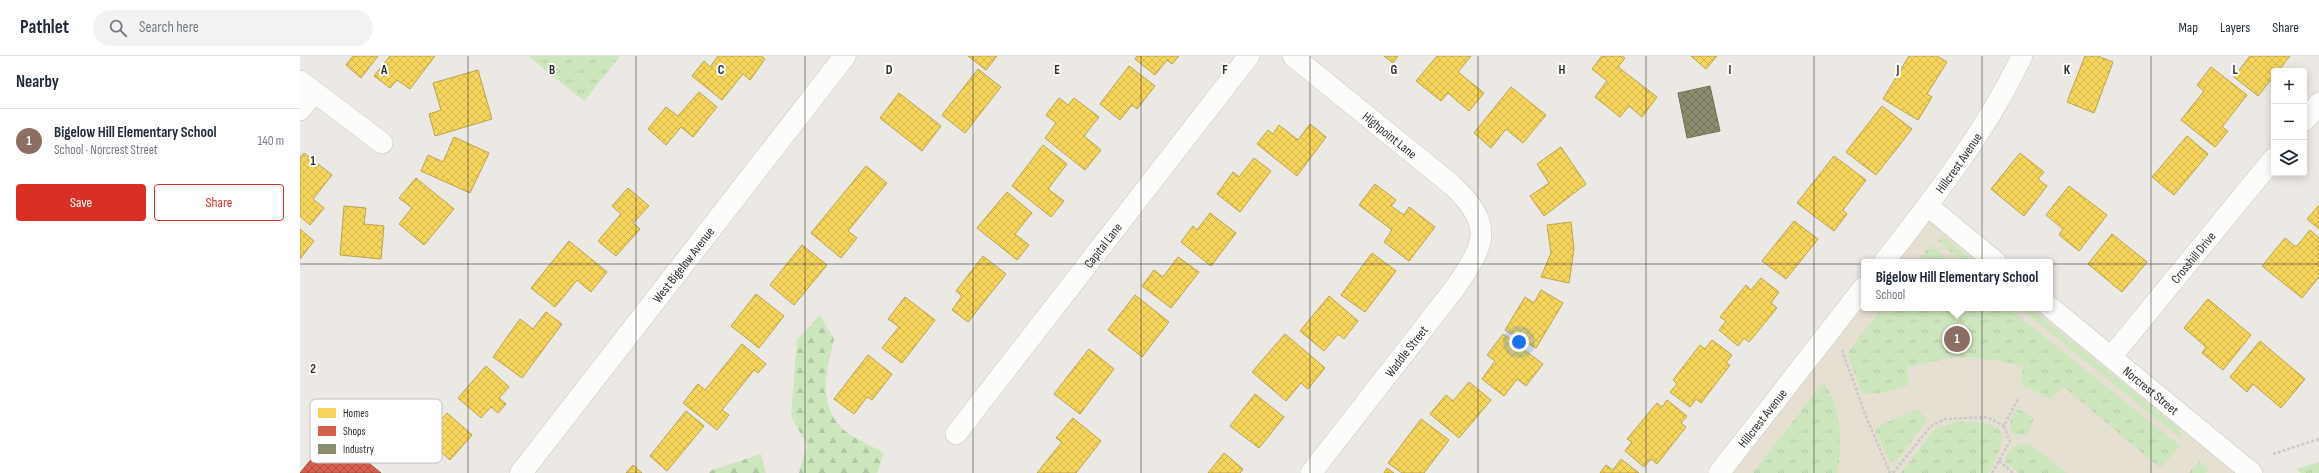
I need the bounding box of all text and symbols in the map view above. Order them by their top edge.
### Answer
search box [93,10,373,46]
text: Pathlet [20,16,69,39]
icon: search [107,17,129,39]
text: Search here [139,18,199,37]
text: Map [2178,19,2198,36]
text: Layers [2220,19,2250,36]
text: Share [2272,19,2299,36]
text: A [380,62,388,78]
text: B [549,62,555,78]
text: C [718,62,725,78]
text: D [886,62,893,78]
text: E [1054,62,1060,78]
text: F [1222,62,1228,78]
text: G [1391,62,1398,78]
text: H [1559,62,1566,78]
text: I [1729,62,1732,78]
text: J [1896,62,1900,78]
text: K [2064,62,2071,78]
text: L [2232,62,2238,78]
map controls [2271,68,2307,176]
button: + [2271,68,2307,104]
text: Nearby [16,72,59,92]
button: − [2271,104,2307,140]
street label: Highpoint Lane [1359,109,1420,162]
text: Bigelow Hill Elementary School [54,123,217,142]
street label: Hillcrest Avenue [1932,130,1986,197]
text: 1 [26,133,32,149]
text: 140 m [258,133,284,149]
button: layers [2271,140,2307,176]
text: School · Norcrest Street [54,142,158,158]
text: 1 [310,153,316,169]
button: Save [16,184,146,221]
button: Share [154,184,284,221]
street label: Capital Lane [1081,220,1126,272]
street label: West Bigelow Avenue [649,224,718,306]
street label: Crosshill Drive [2168,229,2219,287]
popup [1861,259,2053,311]
text: Bigelow Hill Elementary School [1876,268,2038,287]
text: School [1876,287,1905,303]
street label: Waddle Street [1382,323,1432,381]
pin: 1 [1944,324,1970,354]
your location [1509,332,1529,352]
text: 2 [310,361,316,377]
street label: Norcrest Street [2119,363,2182,419]
street label: Hillcrest Avenue [1735,386,1791,451]
legend [310,399,442,463]
text: Homes [343,407,369,420]
text: Shops [343,425,366,438]
text: Industry [343,443,375,456]

